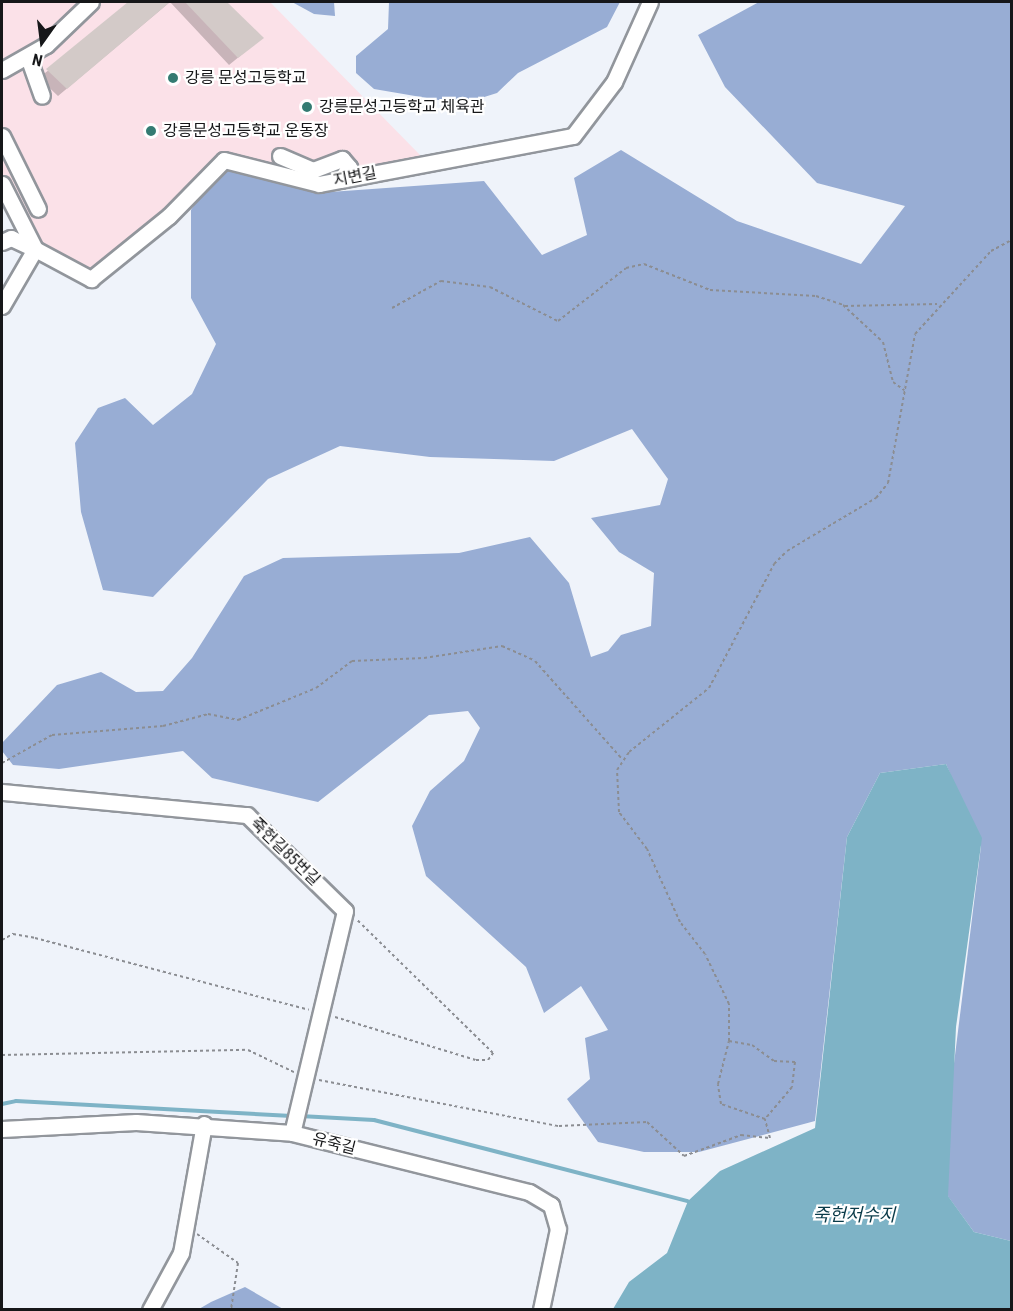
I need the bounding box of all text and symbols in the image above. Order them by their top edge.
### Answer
north arrow [12,12,72,72]
text: N [30,50,45,70]
place label: 강릉 문성고등학교 [185,68,306,88]
marker: 강릉 문성고등학교 [166,71,180,85]
place label: 강릉문성고등학교 체육관 [319,97,485,117]
marker: 강릉문성고등학교 체육관 [300,100,314,114]
place label: 강릉문성고등학교 운동장 [163,121,329,141]
marker: 강릉문성고등학교 운동장 [144,124,158,138]
street label: 지변길 [331,163,379,191]
street label: 죽헌길85번길 [246,814,324,890]
street label: 유죽길 [310,1129,358,1159]
water label: 죽헌저수지 [813,1204,895,1226]

